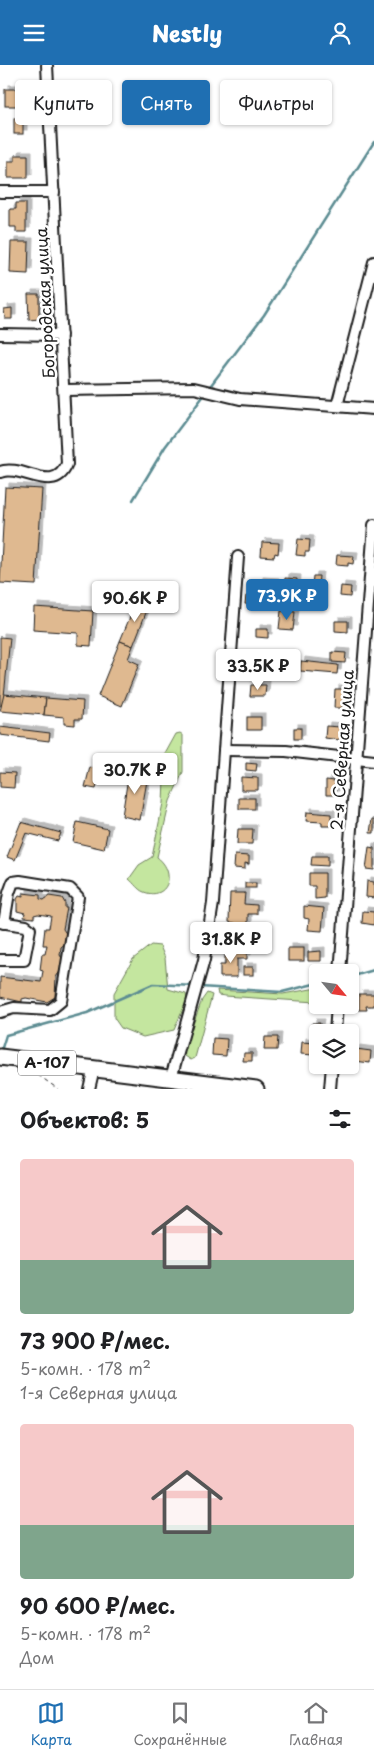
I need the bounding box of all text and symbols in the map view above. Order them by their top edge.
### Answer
text: Nestly [152,16,222,49]
icon: menu [20,19,48,47]
icon: person [326,19,354,47]
chip: Купить [15,80,112,125]
chip: Снять [122,80,210,125]
chip: Фильтры [220,80,332,125]
street label: Богородская улица [28,227,60,379]
pin: 73.9K ₽ [241,579,333,621]
pin: 90.6K ₽ [89,581,181,623]
text: 73.9K ₽ [257,583,317,607]
text: 90.6K ₽ [103,585,167,609]
pin: 33.5K ₽ [212,649,304,691]
text: 33.5K ₽ [227,653,289,677]
street label: 2-я Северная улица [323,669,359,831]
pin: 30.7K ₽ [89,753,181,795]
text: 30.7K ₽ [103,757,167,781]
pin: 31.8K ₽ [185,921,277,964]
text: 31.8K ₽ [201,926,261,950]
north arrow [309,964,359,1014]
map controls [309,964,359,1074]
button: layers [309,1024,359,1074]
road number: А-107 [18,1051,76,1075]
text: Объектов: 5 [20,1103,149,1135]
icon: filters [326,1105,354,1133]
icon: home [142,1192,232,1282]
text: 73 900 ₽/мес. [20,1324,170,1356]
text: 5-комн. · 178 m² [20,1356,151,1380]
text: 1-я Северная улица [20,1380,177,1404]
icon: home [142,1457,232,1547]
text: 90 600 ₽/мес. [20,1589,175,1621]
text: 5-комн. · 178 m² [20,1621,151,1645]
text: Дом [20,1645,54,1669]
tab: Карта [31,1699,72,1750]
tab: Сохранённые [134,1699,227,1750]
tab: Главная [289,1699,343,1750]

